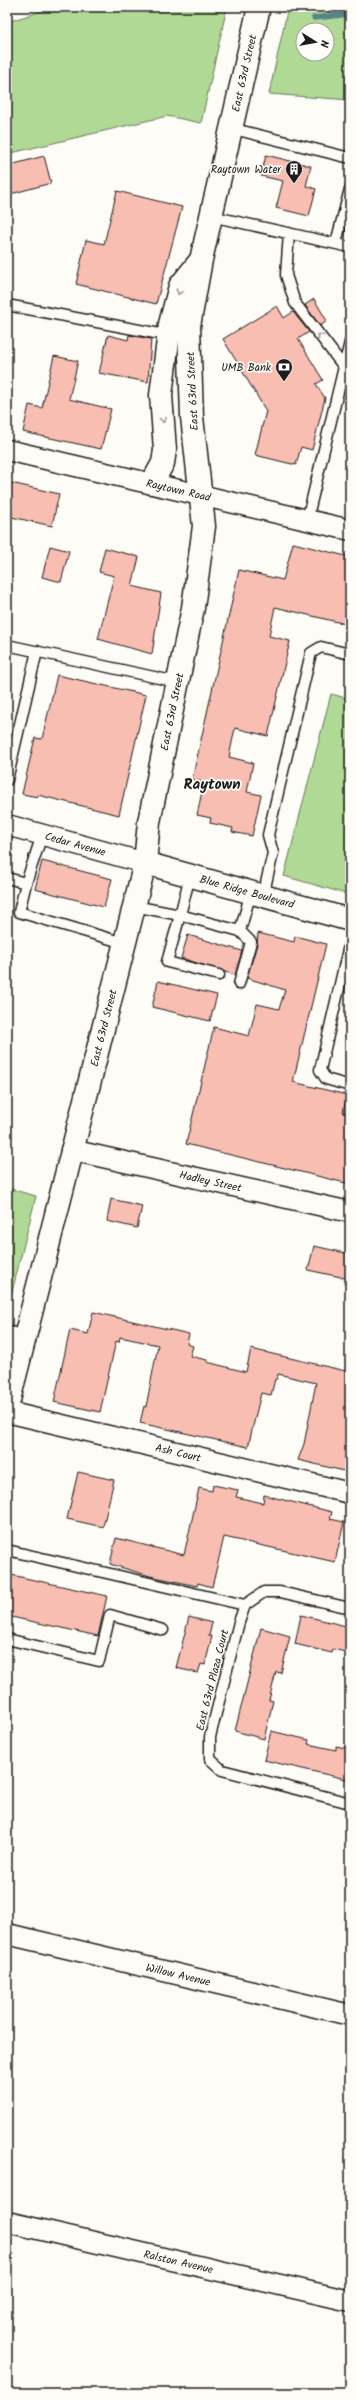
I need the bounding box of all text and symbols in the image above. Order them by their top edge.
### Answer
north arrow [295,22,335,62]
street label: East 63rd Street [227,32,263,114]
text: N [314,39,333,49]
building icon: Raytown Water [284,159,304,184]
place label: Raytown Water [211,161,282,179]
one-way arrow [175,288,184,295]
one-way arrow [317,333,325,340]
street label: East 63rd Street [182,350,204,431]
bank icon: UMB Bank [274,357,294,382]
place label: UMB Bank [221,359,272,377]
one-way arrow [159,417,168,423]
street label: Raytown Road [144,475,213,507]
street label: East 63rd Street [156,671,190,752]
district label: Raytown [183,773,241,797]
street label: Cedar Avenue [43,828,108,862]
street label: Blue Ridge Boulevard [197,871,297,914]
street label: East 63rd Street [86,987,123,1069]
street label: Hadley Street [178,1166,244,1198]
street label: Ash Court [153,1439,203,1468]
street label: East 63rd Plaza Court [192,1627,234,1733]
street label: Willow Avenue [144,1959,212,1992]
street label: Ralston Avenue [142,2246,215,2279]

